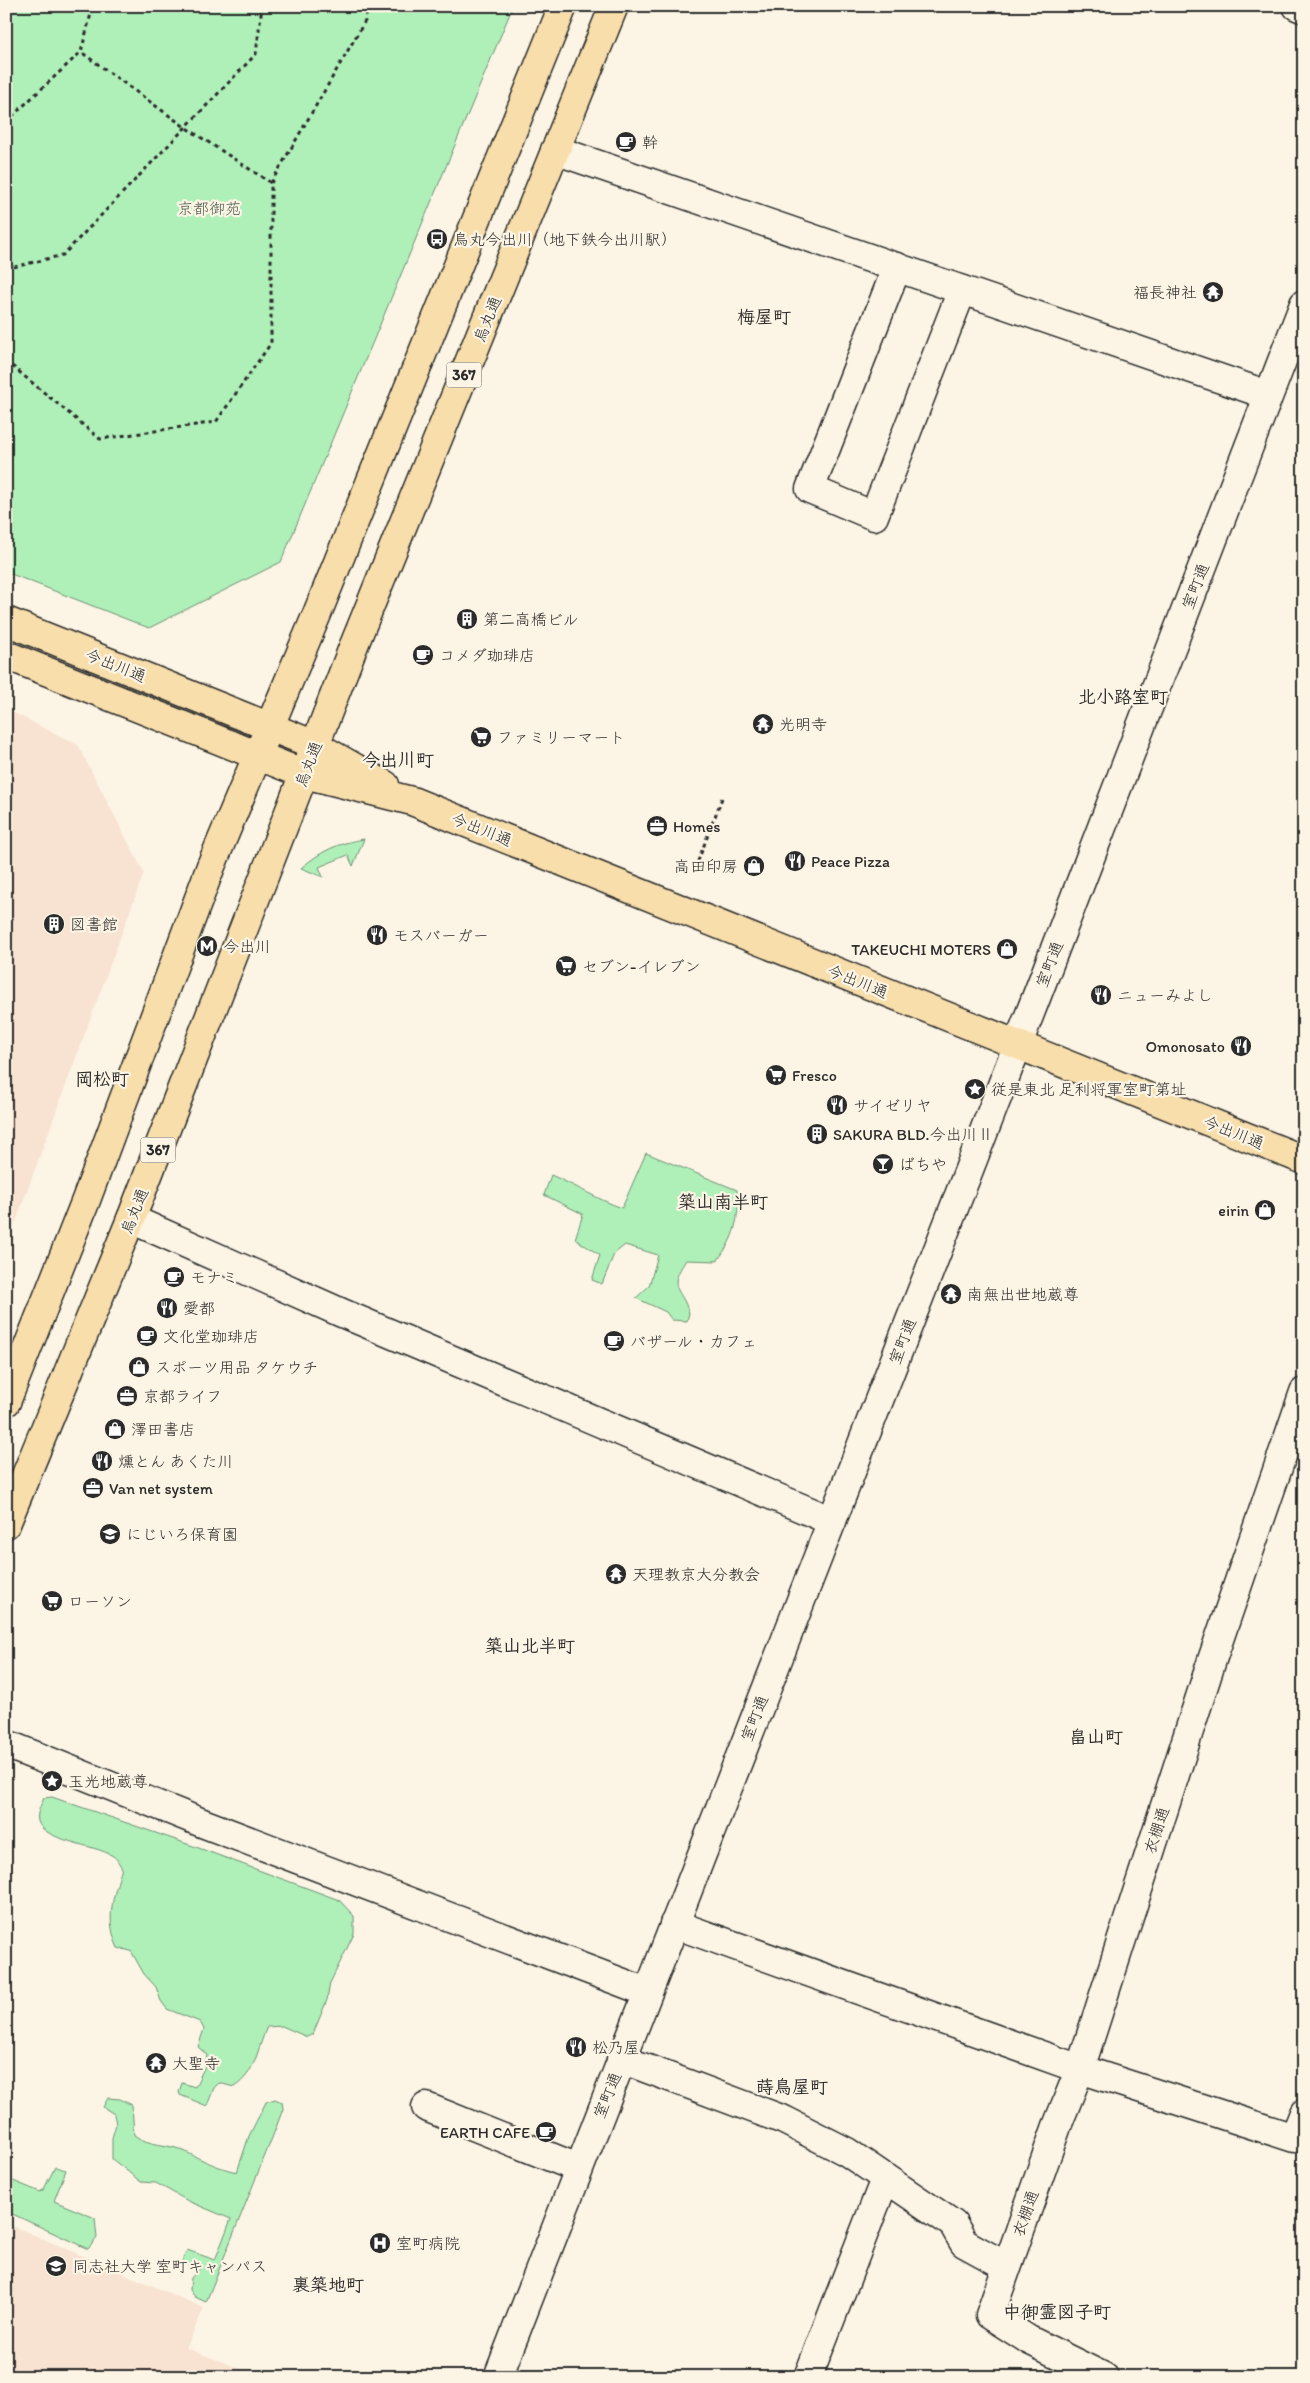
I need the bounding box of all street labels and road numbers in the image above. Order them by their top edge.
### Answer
street label: 烏丸通 [470,293,505,345]
road number: 367 [446,362,482,388]
street label: 室町通 [1178,560,1213,612]
street label: 今出川通 [83,645,149,686]
street label: 烏丸通 [291,738,326,790]
street label: 今出川通 [449,809,515,850]
street label: 室町通 [1032,938,1067,990]
street label: 今出川通 [825,961,891,1002]
street label: 今出川通 [1201,1112,1267,1153]
road number: 367 [140,1138,176,1162]
street label: 烏丸通 [117,1185,152,1237]
street label: 室町通 [885,1315,920,1367]
street label: 室町通 [737,1692,772,1744]
street label: 衣棚通 [1140,1804,1173,1856]
street label: 室町通 [590,2069,625,2121]
street label: 衣棚通 [1008,2187,1043,2239]

